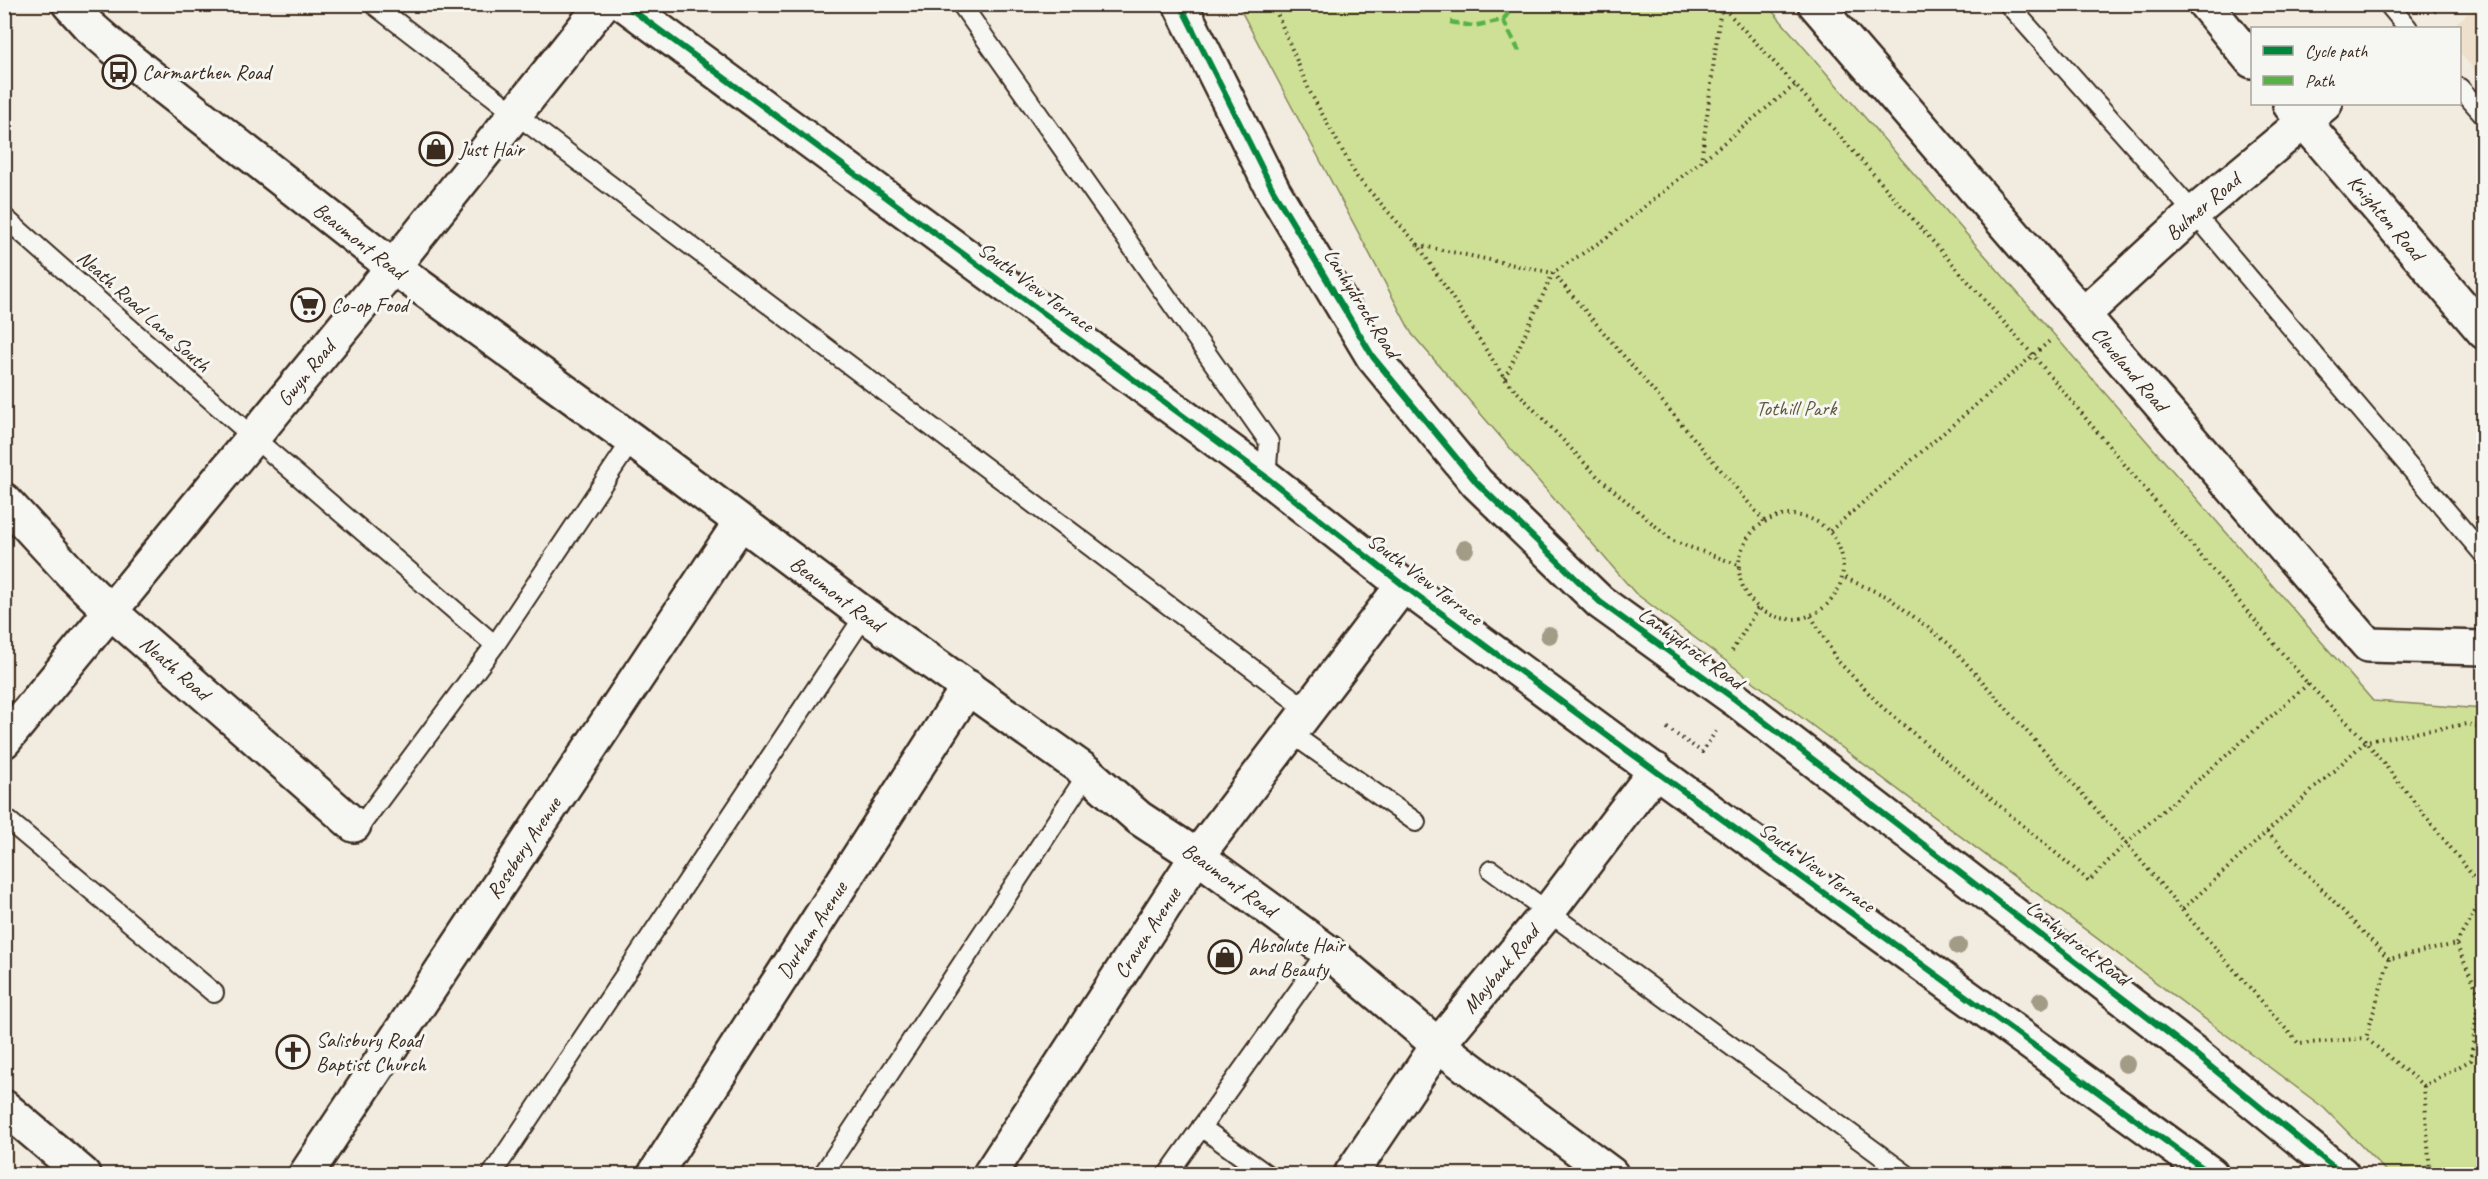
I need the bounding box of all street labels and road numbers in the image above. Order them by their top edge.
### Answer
street label: Bulmer Road [2160,165,2248,246]
street label: Knighton Road [2342,169,2432,268]
street label: Beaumont Road [308,196,414,287]
street label: South View Terrace [973,236,1101,339]
street label: Neath Road Lane South [72,244,216,378]
street label: Lanhydrock Road [1318,244,1408,366]
street label: Cleveland Road [2086,321,2176,419]
street label: Gwyn Road [271,332,343,411]
street label: South View Terrace [1362,527,1489,632]
street label: Beaumont Road [785,550,892,639]
street label: Lanhydrock Road [1633,601,1752,697]
street label: Neath Road [134,630,218,708]
street label: Rosebery Avenue [480,791,567,904]
street label: South View Terrace [1754,816,1882,919]
street label: Beaumont Road [1177,837,1285,925]
street label: Durham Avenue [771,876,853,984]
street label: Craven Avenue [1108,881,1187,983]
street label: Lanhydrock Road [2021,895,2138,994]
street label: Maybank Road [1457,917,1547,1019]

